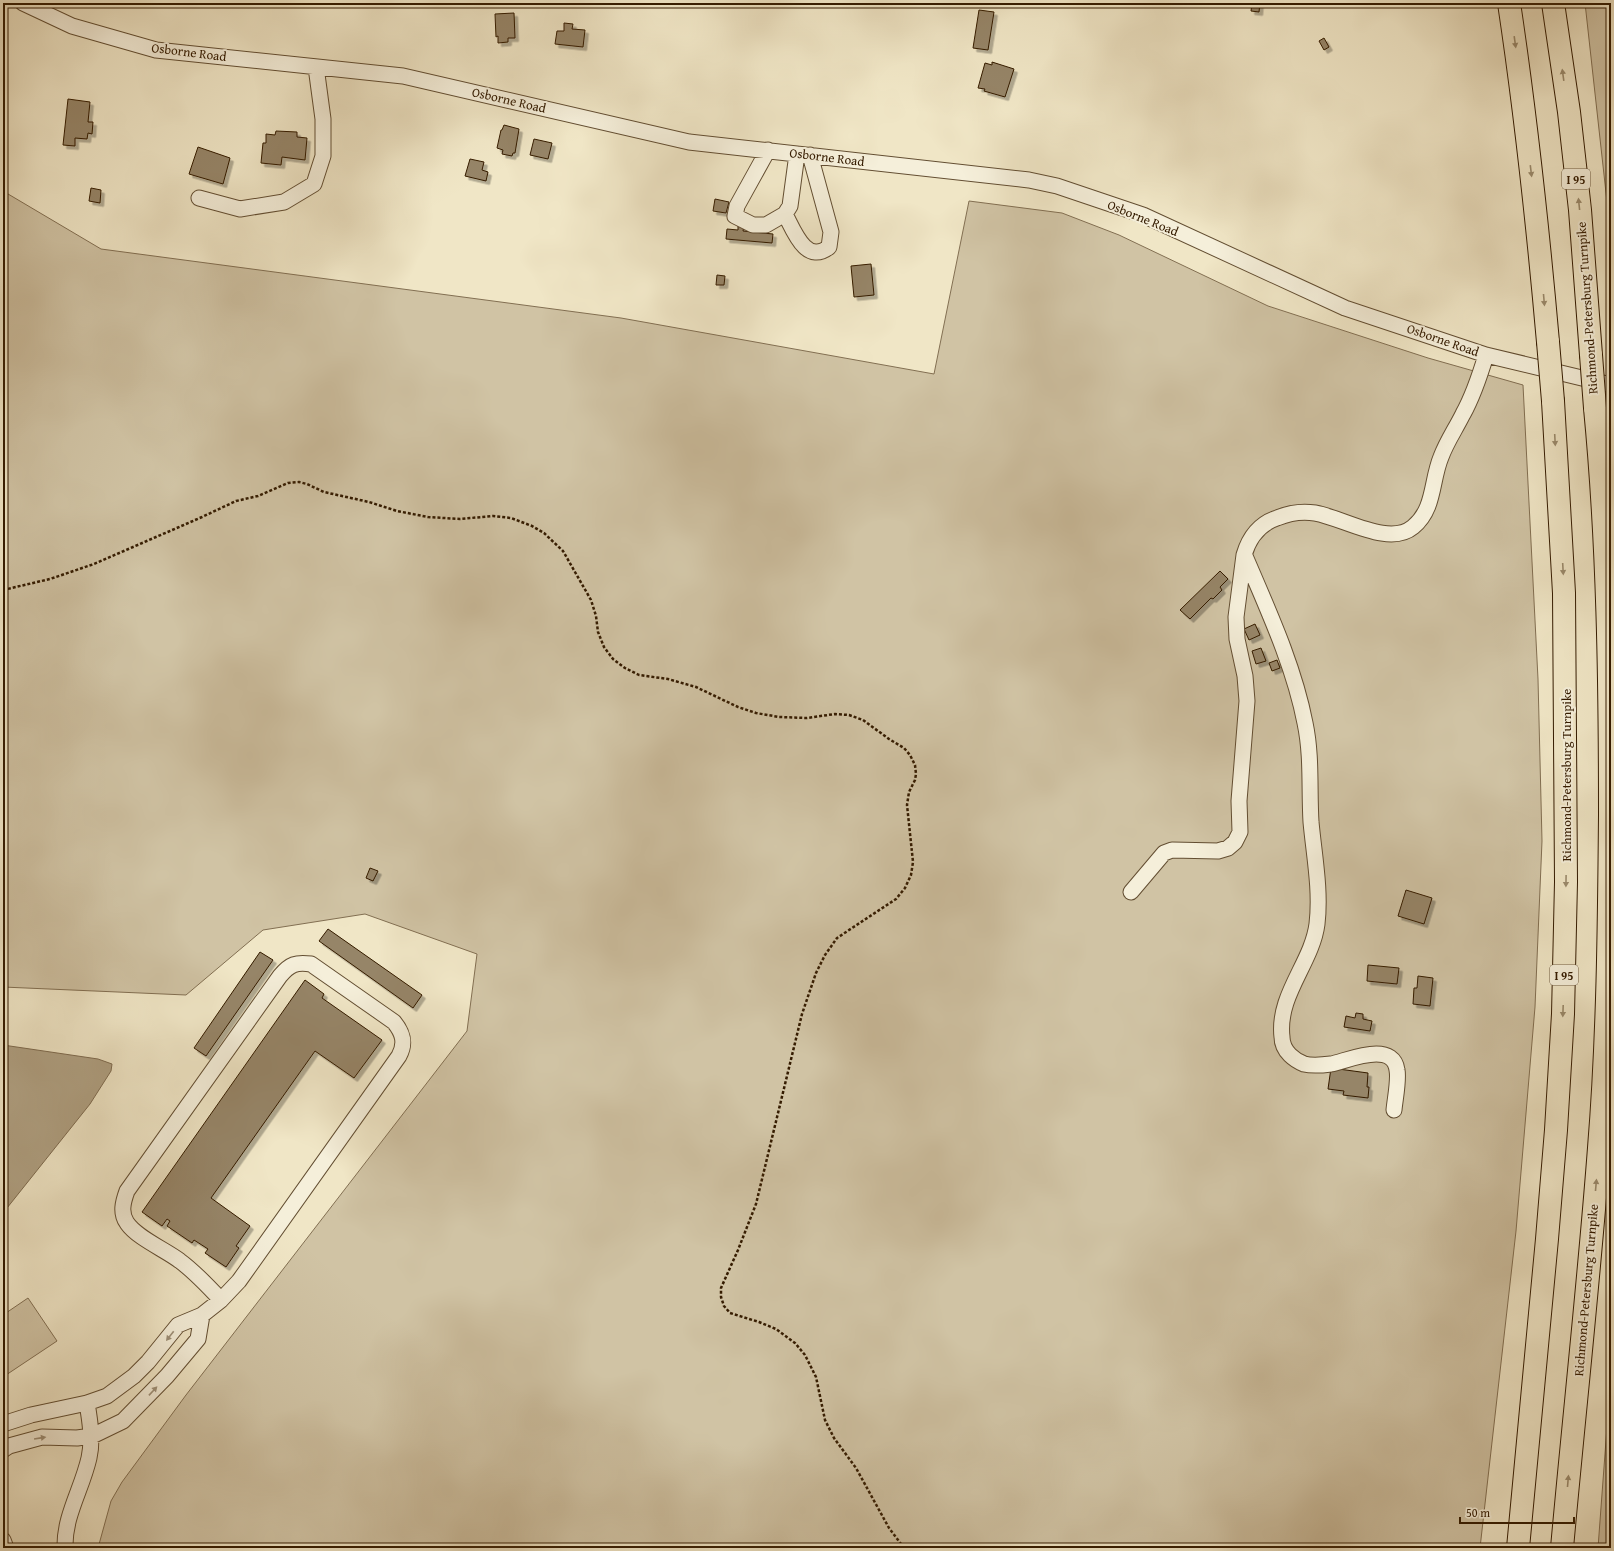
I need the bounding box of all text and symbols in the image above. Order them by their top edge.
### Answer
one-way arrow [1512,36,1518,48]
street label: Osborne Road [150,38,228,66]
one-way arrow [1560,69,1566,82]
street label: Osborne Road [470,82,548,118]
street label: Osborne Road [788,143,866,171]
one-way arrow [1528,164,1535,177]
road number: I 95 [1562,169,1590,189]
street label: Osborne Road [1105,195,1181,241]
one-way arrow [1576,198,1582,211]
street label: Richmond-Petersburg Turnpike [1571,221,1603,395]
one-way arrow [1541,294,1548,306]
street label: Osborne Road [1404,319,1482,361]
one-way arrow [1552,434,1559,446]
one-way arrow [1559,563,1566,575]
street label: Richmond-Petersburg Turnpike [1557,689,1576,861]
one-way arrow [1563,875,1569,888]
road number: I 95 [1550,965,1578,985]
one-way arrow [1559,1005,1566,1017]
one-way arrow [1592,1179,1599,1191]
street label: Richmond-Petersburg Turnpike [1569,1203,1603,1377]
one-way arrow [166,1330,174,1341]
one-way arrow [149,1386,158,1396]
one-way arrow [34,1435,46,1441]
one-way arrow [1565,1475,1572,1487]
scale bar [1460,1499,1574,1525]
text: 50 m [1466,1504,1490,1521]

